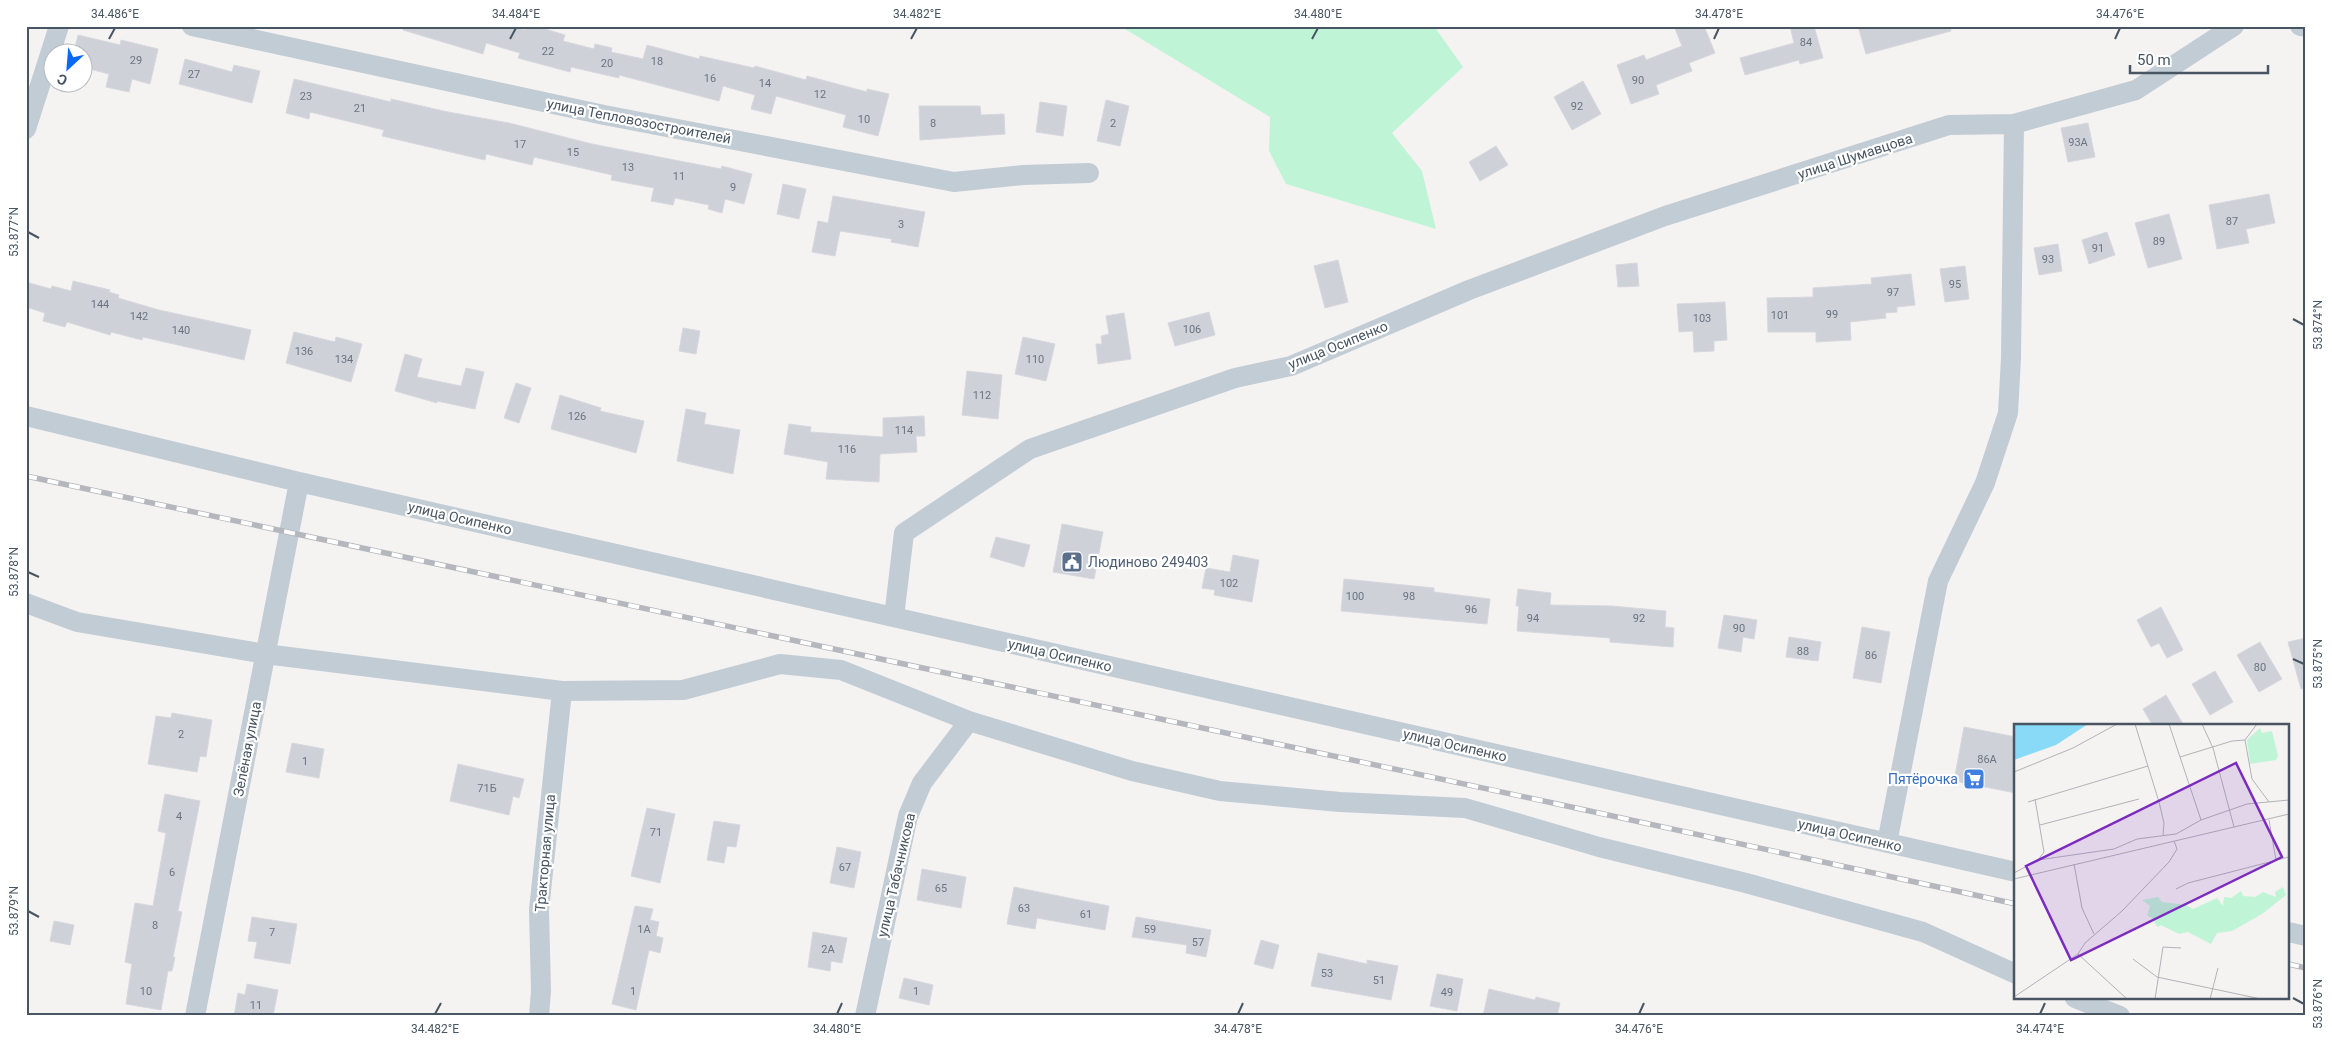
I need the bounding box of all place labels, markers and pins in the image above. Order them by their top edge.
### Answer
public building icon: Людиново 249403 [1060,550,1084,574]
place label: Людиново 249403 [1088,554,1208,570]
supermarket icon: Пятёрочка [1962,767,1986,791]
place label: Пятёрочка [1888,771,1958,787]

